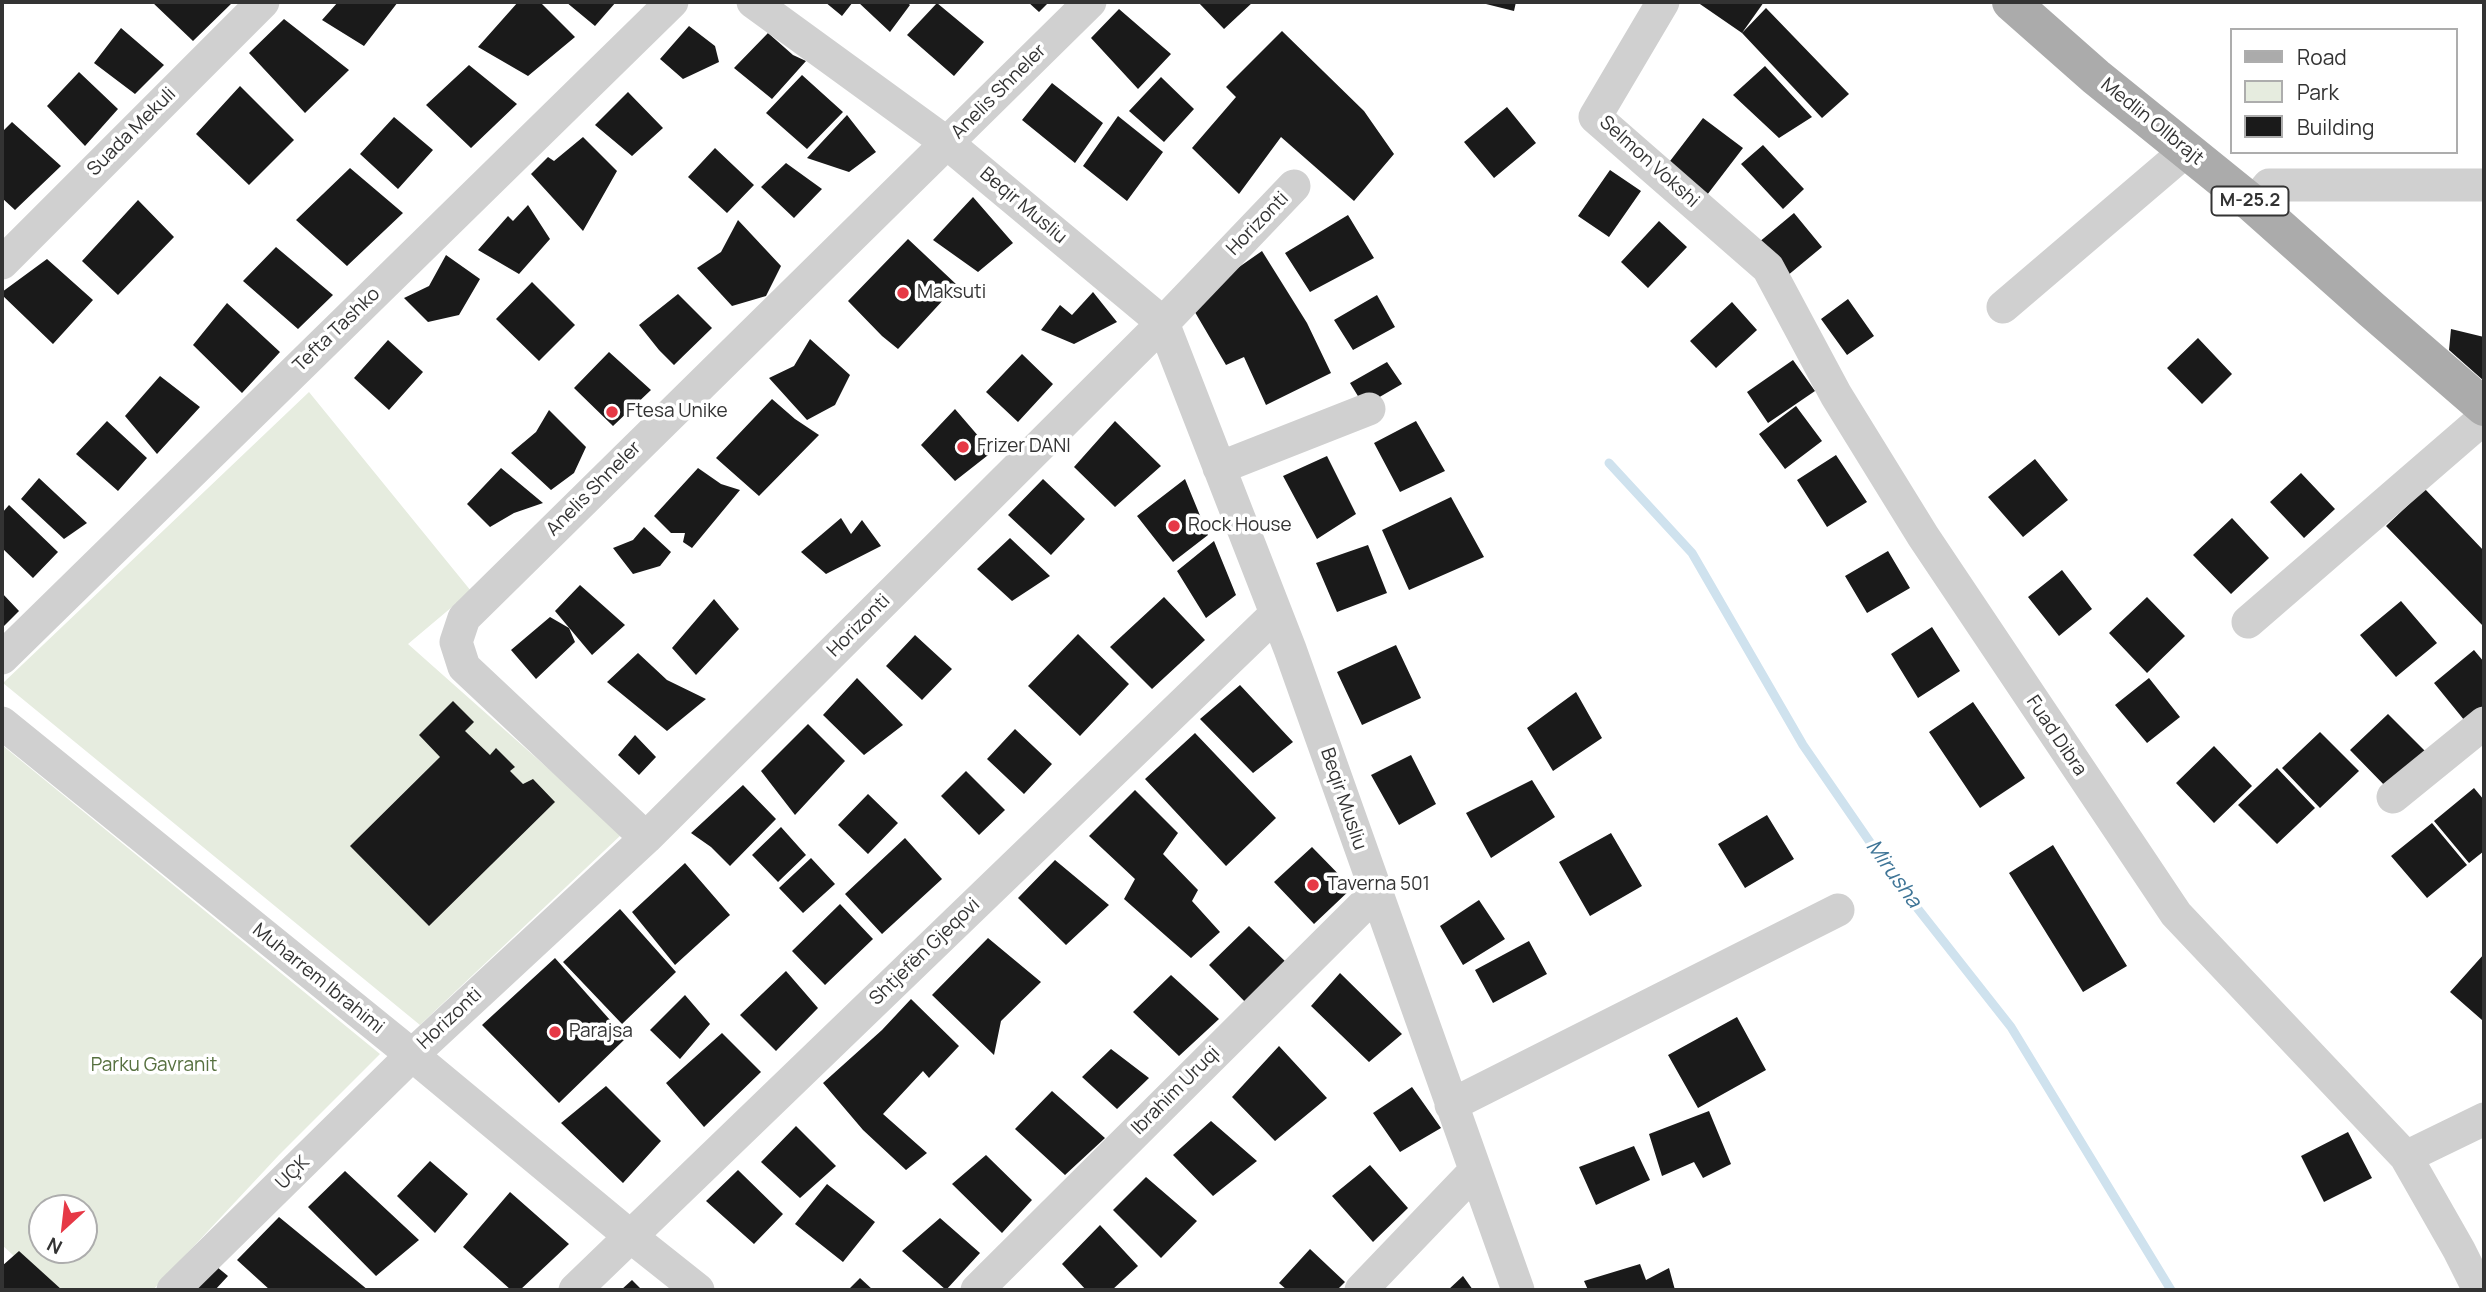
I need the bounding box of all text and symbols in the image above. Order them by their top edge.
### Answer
legend [2230,28,2458,154]
street label: Anelis Shneler [947,40,1051,144]
text: Road [2297,43,2347,71]
street label: Medlin Ollbrajt [2096,74,2208,170]
text: Park [2297,78,2339,106]
street label: Suada Mekuli [83,83,181,181]
street label: Selmon Vokshi [1595,111,1703,213]
text: Building [2297,113,2374,141]
street label: Beqir Musliu [975,163,1071,249]
road number: M-25.2 [2212,186,2288,216]
street label: Horizonti [1222,188,1294,260]
place label: Maksuti [917,282,986,304]
street label: Tefta Tashko [289,283,385,377]
marker: Maksuti [895,285,911,301]
place label: Ftesa Unike [626,401,728,423]
marker: Ftesa Unike [604,404,620,420]
place label: Frizer DANI [977,436,1071,458]
street label: Anelis Shneler [542,437,646,541]
marker: Frizer DANI [955,439,971,455]
place label: Rock House [1188,515,1292,537]
marker: Rock House [1166,518,1182,534]
street label: Horizonti [823,590,895,662]
street label: Fuad Dibra [2021,692,2091,780]
street label: Beqir Musliu [1315,745,1371,853]
water label: Mirusha [1860,835,1926,913]
place label: Taverna 501 [1327,874,1430,896]
marker: Taverna 501 [1305,877,1321,893]
street label: Shtjefën Gjeqovi [865,894,985,1010]
street label: Muharrem Ibrahimi [248,919,388,1039]
street label: Horizonti [413,984,487,1054]
place label: Parajsa [569,1021,633,1043]
marker: Parajsa [547,1024,563,1040]
street label: Ibrahim Uruqi [1127,1042,1225,1140]
park label: Parku Gavranit [91,1055,217,1077]
street label: UÇK [271,1151,315,1195]
north arrow [28,1194,98,1264]
text: N [42,1231,66,1261]

